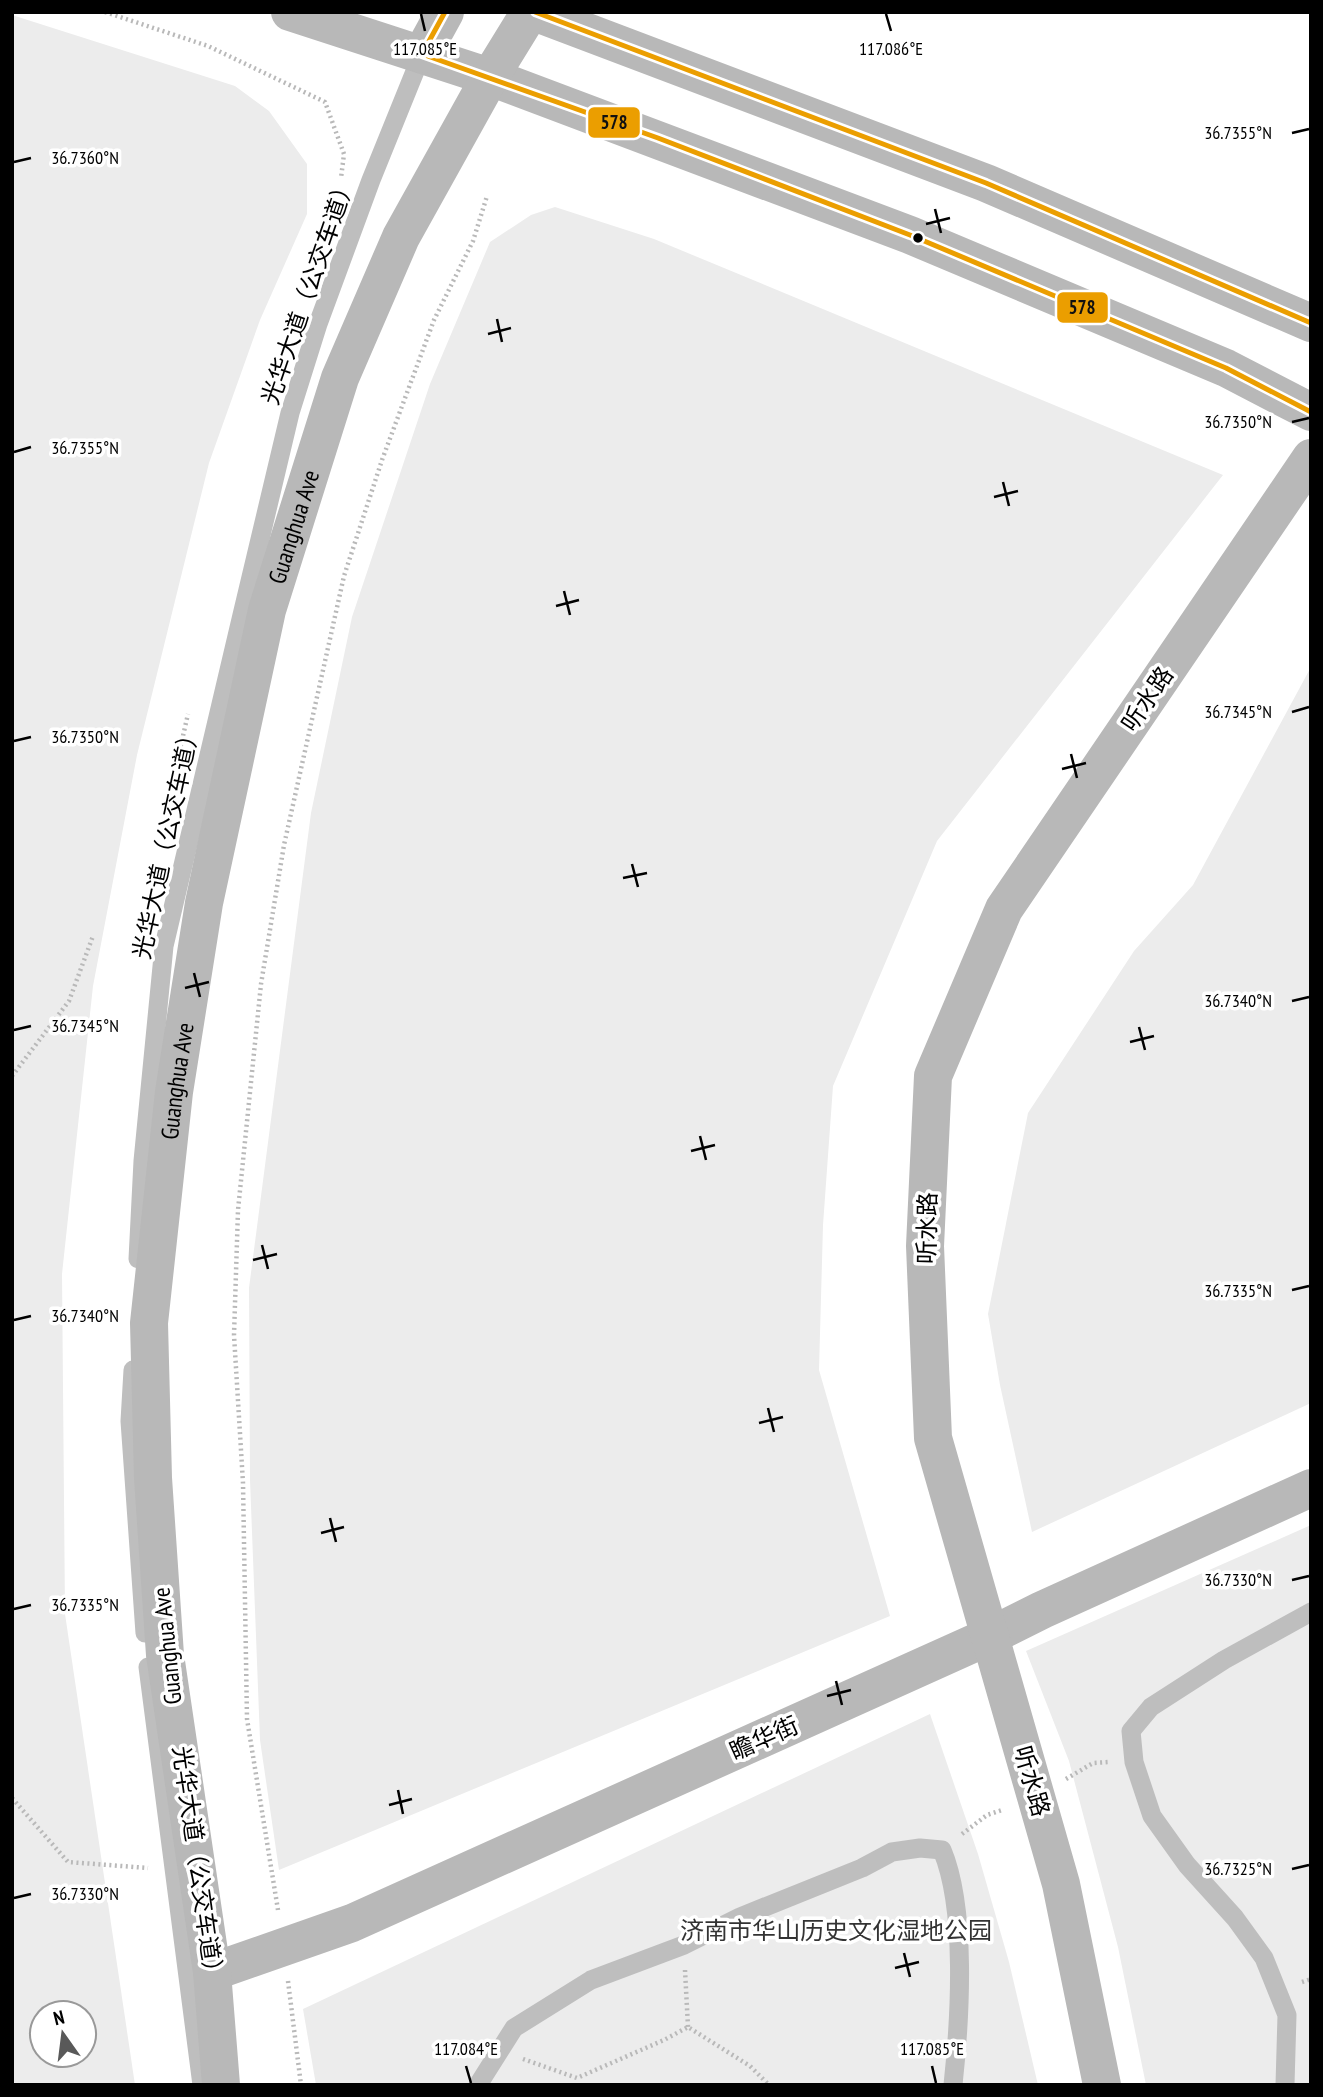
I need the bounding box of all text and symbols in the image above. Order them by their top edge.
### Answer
text: 117.085°E [393,37,457,60]
text: 117.086°E [859,37,923,60]
line badge: 578 [587,106,641,139]
text: 578 [600,110,628,134]
text: 36.7355°N [1204,121,1272,144]
text: 36.7360°N [51,146,119,169]
street label: 光华大道（公交车道） [254,171,362,409]
unlabelled marker [911,231,925,245]
line badge: 578 [1056,291,1109,324]
text: 578 [1068,295,1096,319]
text: 36.7350°N [1204,410,1272,433]
text: 36.7355°N [51,436,119,459]
street label: Guanghua Ave [261,466,326,587]
street label: 听水路 [1114,660,1180,738]
text: 36.7345°N [1204,700,1272,723]
street label: 光华大道（公交车道） [126,720,206,962]
text: 36.7350°N [51,725,119,748]
text: 36.7340°N [1204,989,1272,1012]
text: 36.7345°N [51,1014,119,1037]
street label: Guanghua Ave [153,1020,200,1141]
street label: 听水路 [911,1192,943,1264]
text: 36.7335°N [1204,1279,1272,1302]
text: 36.7340°N [51,1304,119,1327]
text: 36.7330°N [1204,1568,1272,1591]
street label: Guanghua Ave [145,1586,189,1706]
text: 36.7335°N [51,1593,119,1616]
street label: 瞻华街 [725,1709,803,1767]
street label: 听水路 [1007,1742,1057,1820]
street label: 光华大道（公交车道） [166,1744,230,1986]
text: 36.7325°N [1204,1857,1272,1880]
text: 36.7330°N [51,1882,119,1905]
park label: 济南市华山历史文化湿地公园 [680,1915,992,1946]
north arrow [28,1999,98,2069]
text: N [51,2005,67,2030]
text: 117.084°E [434,2037,498,2060]
text: 117.085°E [900,2037,964,2060]

